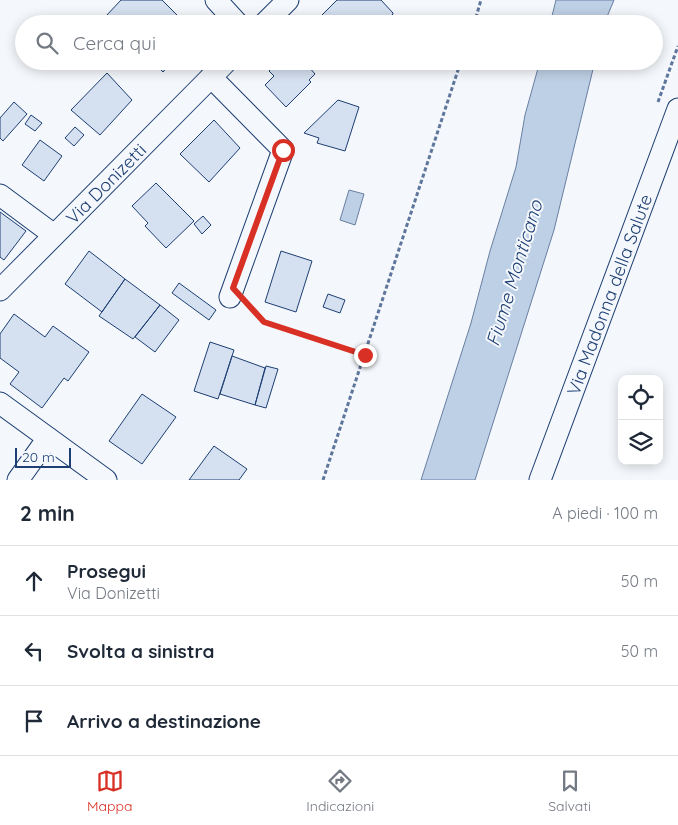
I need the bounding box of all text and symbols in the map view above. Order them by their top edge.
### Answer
search box [15,15,663,70]
icon: search [33,29,61,57]
text: Cerca qui [73,31,156,55]
street label: Via Donizetti [61,138,151,229]
route start [272,139,295,162]
street label: Via Madonna della Salute [561,191,657,398]
water label: Fiume Monticano [480,196,548,349]
route end [354,344,377,367]
map controls [618,375,663,465]
button: locate [618,375,663,420]
button: layers [618,420,663,465]
scale bar [15,445,71,468]
text: 20 m [22,448,55,466]
text: 2 min [20,500,75,526]
text: A piedi · 100 m [552,503,658,523]
text: Prosegui [67,559,146,583]
icon: ahead [20,567,48,595]
text: 50 m [621,571,658,591]
text: Via Donizetti [67,583,160,603]
icon: left [20,637,48,665]
text: Svolta a sinistra [67,639,214,663]
text: 50 m [621,641,658,661]
icon: arrive [20,707,48,735]
text: Arrivo a destinazione [67,709,261,733]
tab: Mappa [87,767,132,815]
tab: Indicazioni [306,767,374,815]
tab: Salvati [548,767,591,815]

